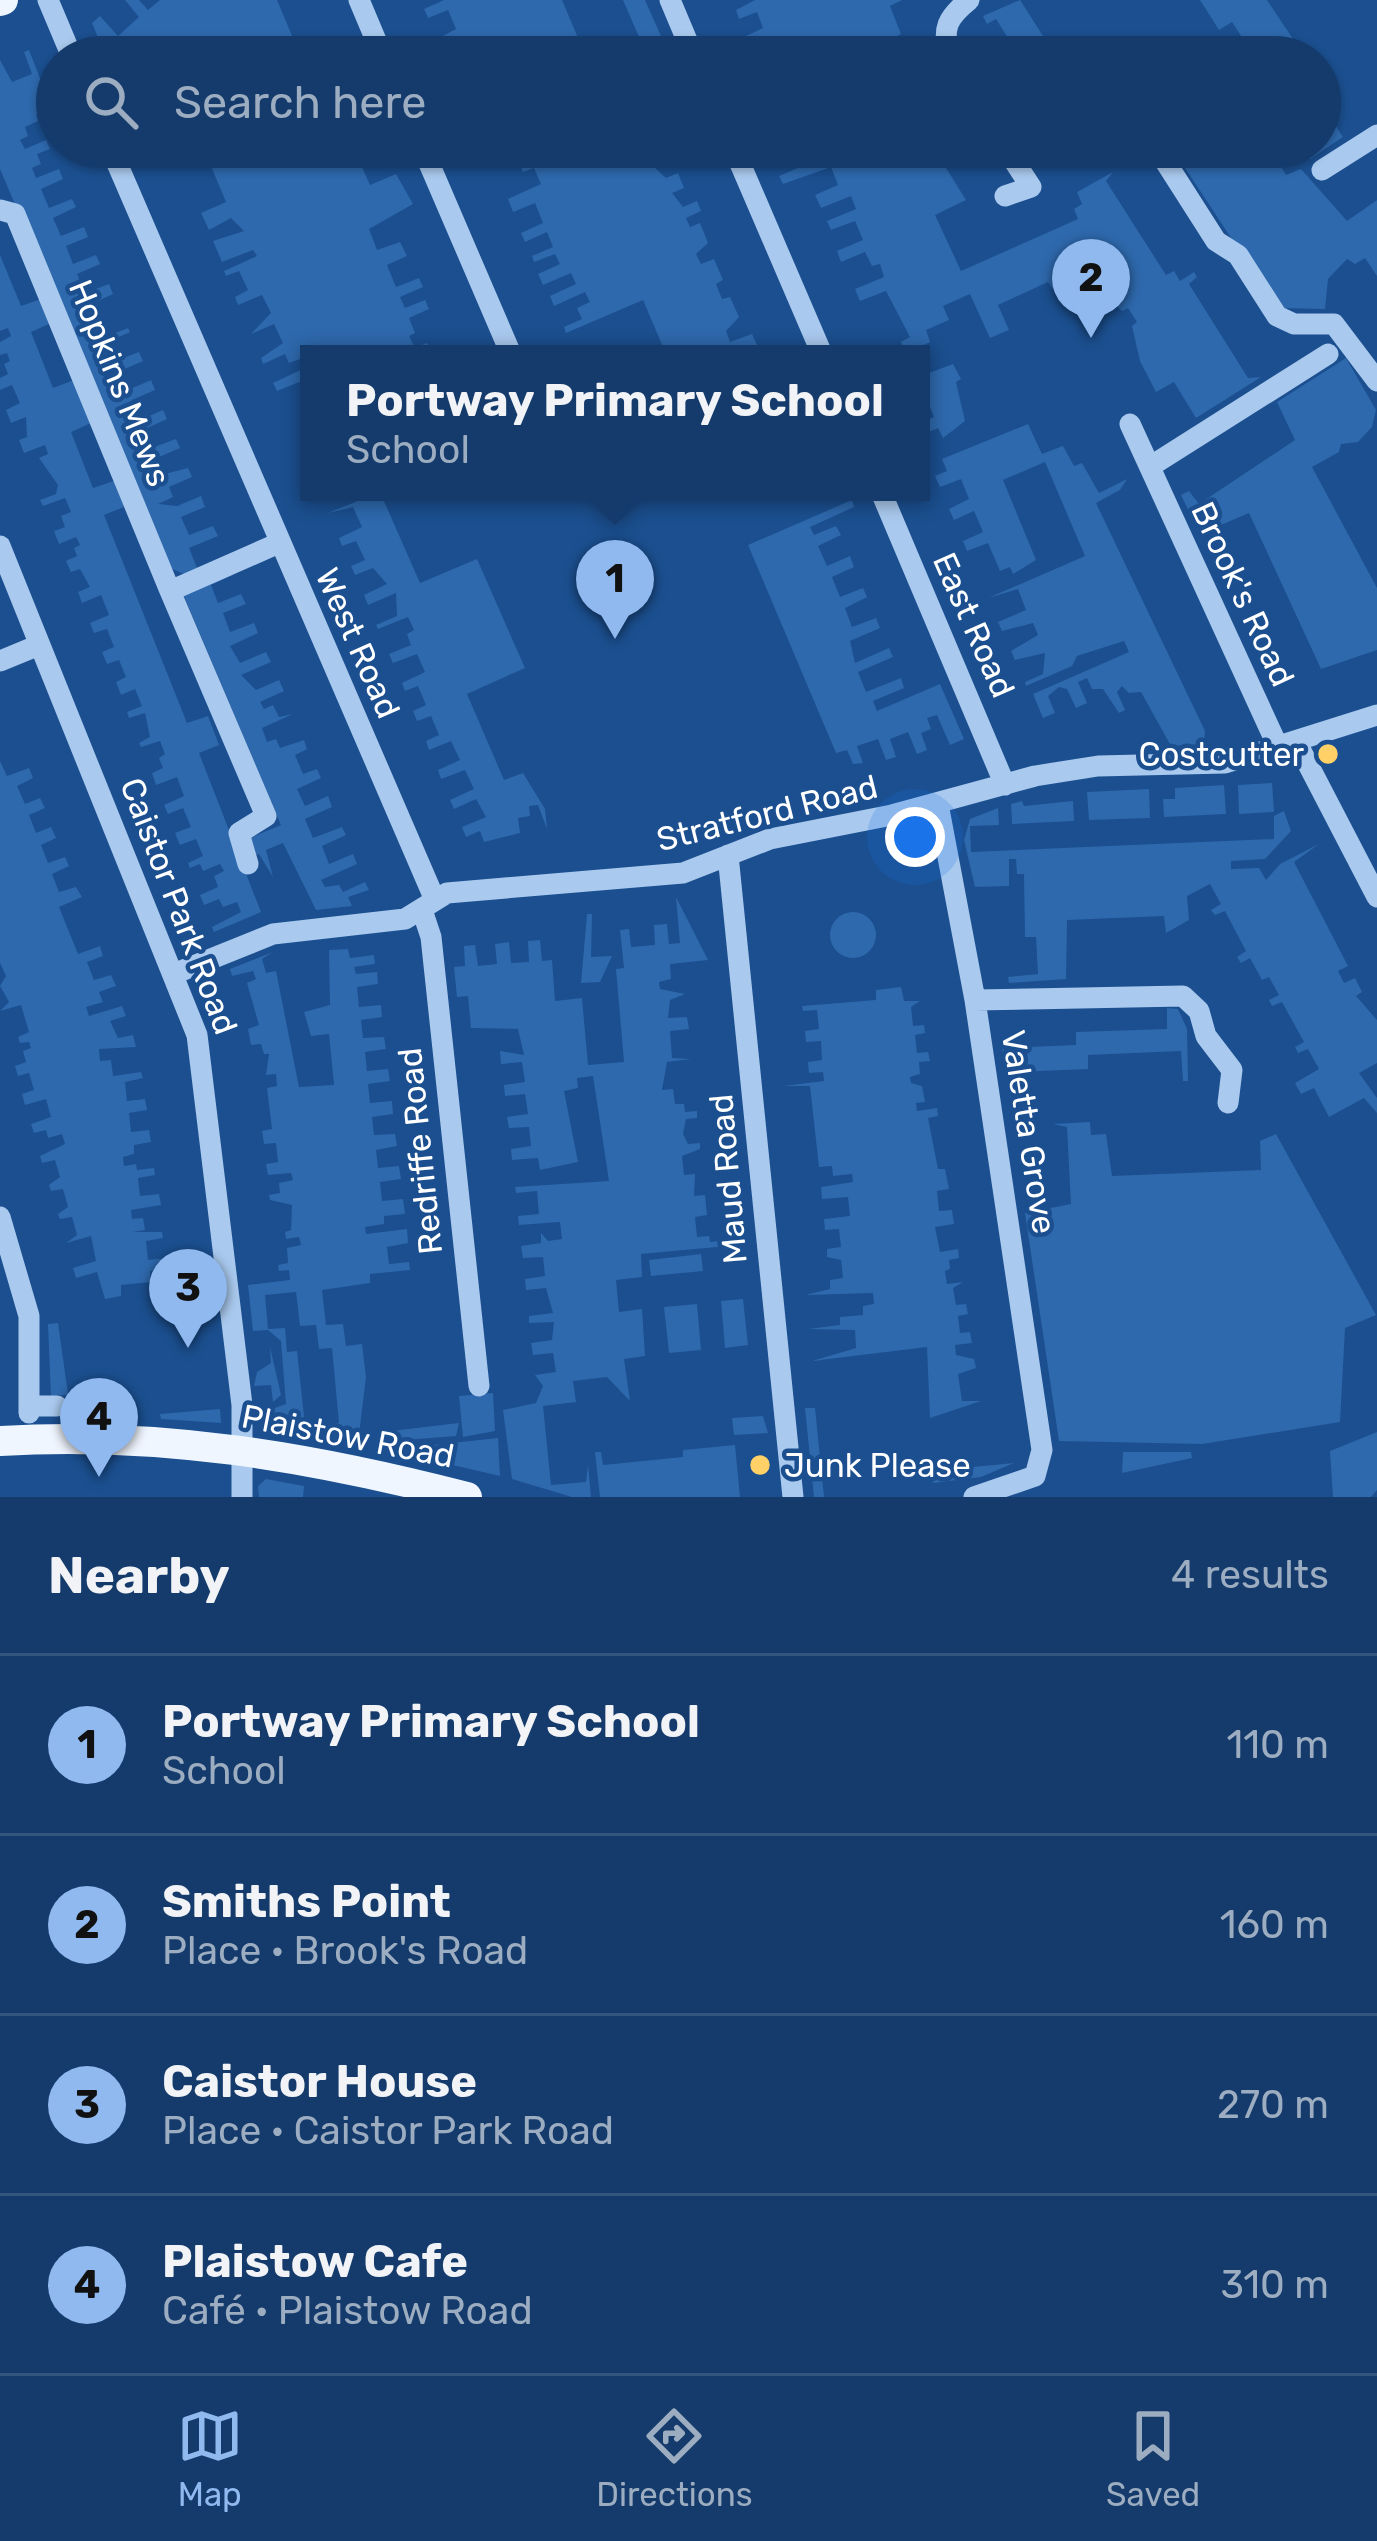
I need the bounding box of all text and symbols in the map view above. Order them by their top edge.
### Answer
search box [36,36,1341,168]
icon: search [78,69,144,135]
text: Search here [174,76,426,129]
pin: 2 [1052,239,1130,338]
street label: Hopkins Mews [61,274,179,492]
popup [300,345,930,501]
text: Portway Primary School [346,374,884,427]
text: School [346,427,470,473]
street label: Brook's Road [1183,496,1303,692]
pin: 1 [576,540,654,639]
street label: East Road [925,547,1023,703]
street label: West Road [308,562,408,724]
place label: Costcutter [1138,735,1304,774]
marker: Costcutter [1315,741,1341,767]
street label: Stratford Road [653,767,881,859]
street label: Caistor Park Road [112,772,246,1040]
your location [885,807,945,867]
street label: Valetta Grove [994,1027,1064,1237]
street label: Redriffe Road [390,1046,450,1256]
street label: Maud Road [701,1093,755,1265]
pin: 3 [149,1249,227,1348]
pin: 4 [60,1378,138,1477]
street label: Plaistow Road [238,1396,458,1476]
place label: Junk Please [784,1446,971,1485]
marker: Junk Please [747,1452,773,1478]
text: Nearby [48,1545,230,1606]
text: 4 results [1171,1552,1329,1598]
text: Portway Primary School [162,1695,700,1748]
text: 1 [77,1722,97,1768]
text: 110 m [1227,1722,1329,1768]
text: School [162,1748,286,1794]
text: Smiths Point [162,1875,451,1928]
text: 2 [74,1902,100,1948]
text: 160 m [1220,1902,1329,1948]
text: Place · Brook's Road [162,1928,528,1974]
text: Caistor House [162,2055,477,2108]
text: 3 [74,2082,100,2128]
text: 270 m [1217,2082,1329,2128]
text: Place · Caistor Park Road [162,2108,614,2154]
text: Plaistow Cafe [162,2235,468,2288]
text: 4 [74,2262,100,2308]
text: 310 m [1221,2262,1329,2308]
text: Café · Plaistow Road [162,2288,533,2334]
tab: Map [177,2403,243,2514]
tab: Directions [596,2403,753,2514]
tab: Saved [1106,2403,1200,2514]

